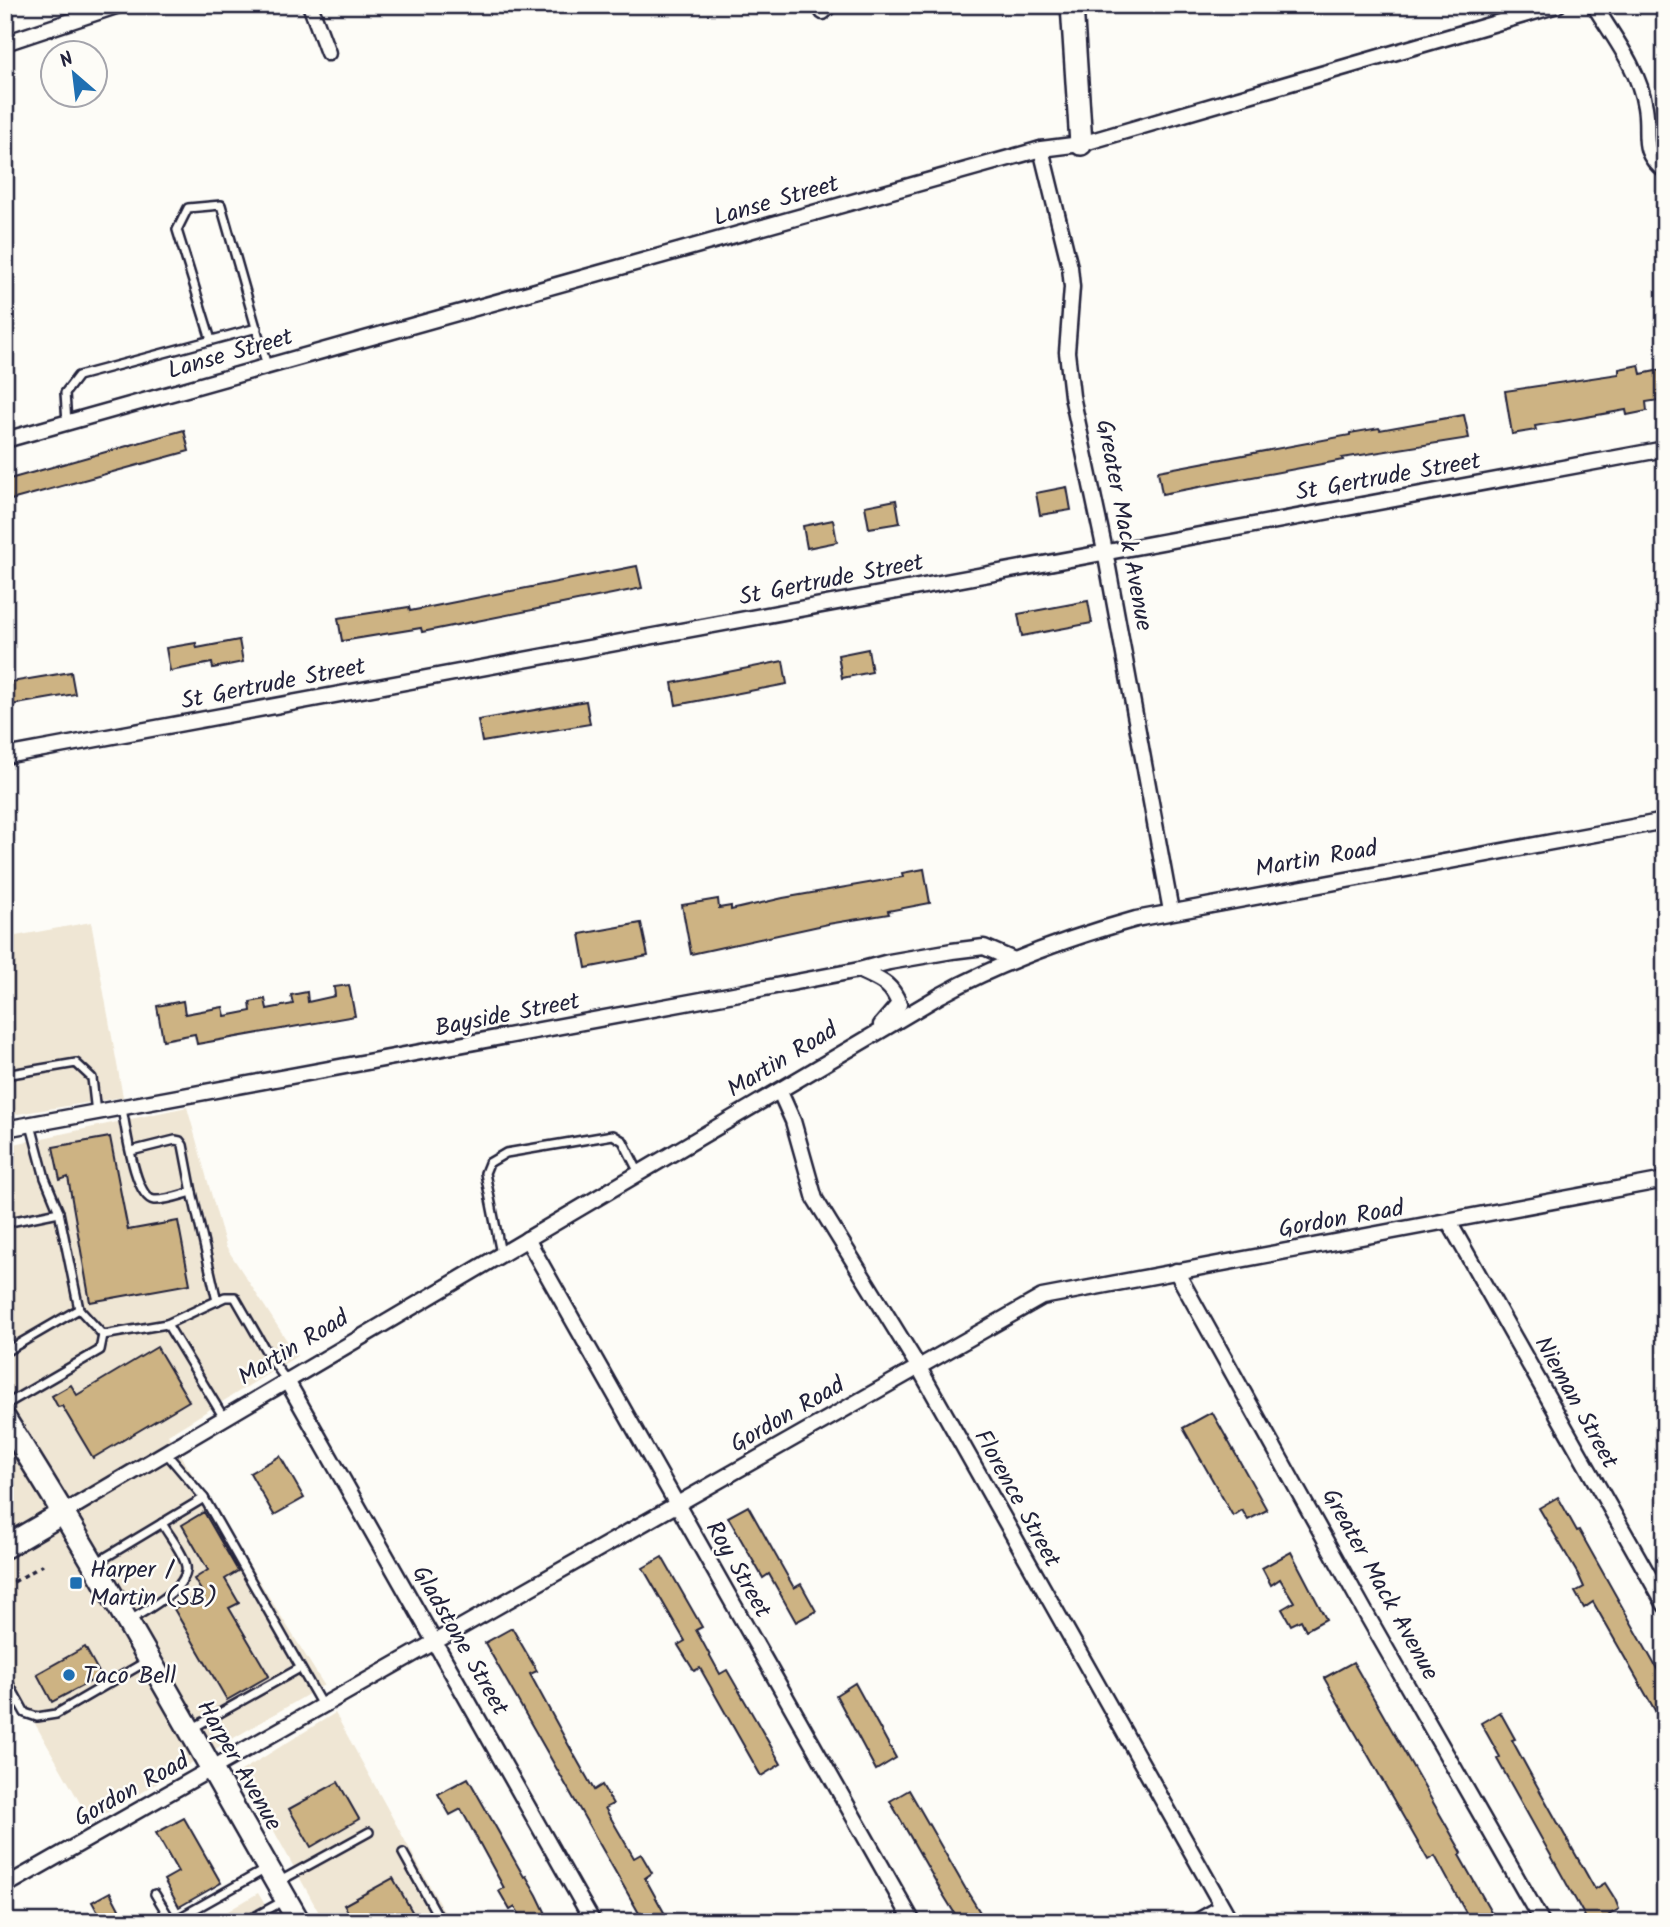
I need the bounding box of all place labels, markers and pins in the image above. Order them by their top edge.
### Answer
place label: Harper / Martin (SB) [90,1551,217,1618]
marker: Harper / Martin (SB) [68,1575,84,1591]
place label: Taco Bell [83,1657,176,1696]
marker: Taco Bell [61,1667,77,1683]

